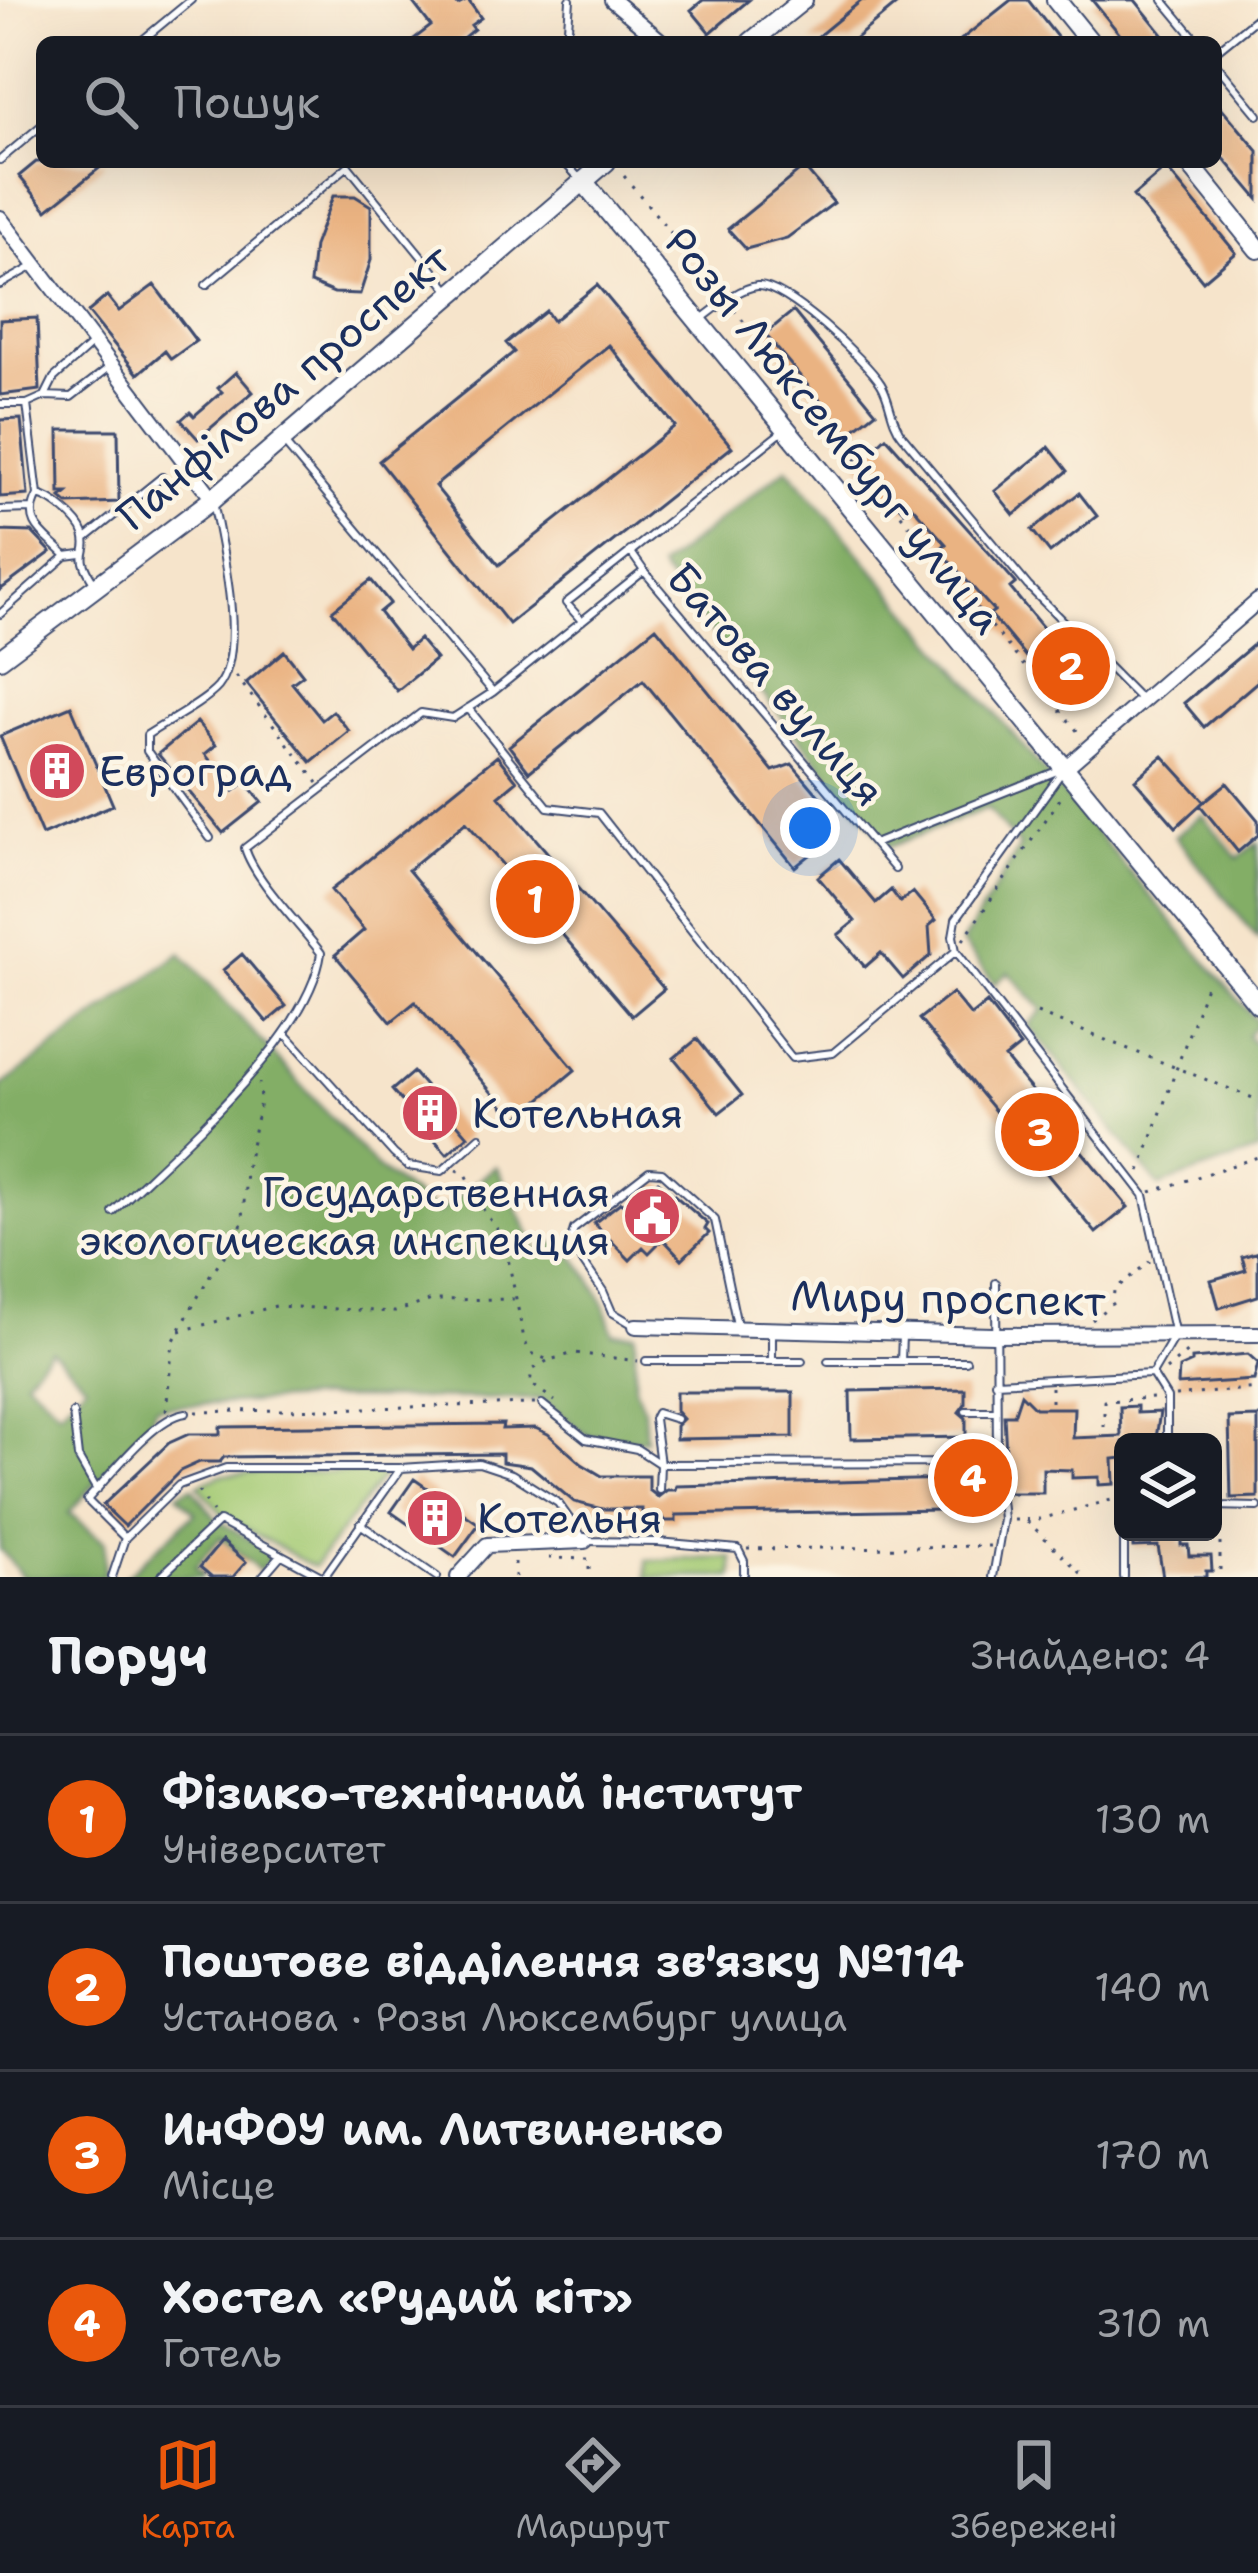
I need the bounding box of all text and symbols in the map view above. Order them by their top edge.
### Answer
search box [36,36,1222,168]
icon: search [78,69,144,135]
text: Пошук [174,72,320,132]
street label: Розы Люксембург улица [652,215,1016,645]
street label: Панфілова проспект [105,231,462,543]
street label: Батова вулиця [655,550,897,818]
pin: 2 [1032,621,1110,711]
building icon: Евроград [26,740,88,802]
place label: Евроград [99,743,292,799]
your location [780,798,840,858]
pin: 1 [496,854,574,944]
building icon: Котельная [399,1082,461,1144]
place label: Котельная [472,1085,683,1141]
pin: 3 [1001,1087,1079,1177]
place label: Государственная экологическая инспекция [80,1164,610,1268]
public building icon: Государственная экологическая инспекция [621,1185,683,1247]
street label: Миру проспект [790,1267,1107,1329]
pin: 4 [934,1433,1012,1523]
map controls [1114,1433,1222,1541]
button: layers [1114,1433,1222,1541]
building icon: Котельня [404,1487,466,1549]
place label: Котельня [477,1490,662,1546]
text: Поруч [48,1621,208,1689]
text: Знайдено: 4 [971,1629,1210,1681]
text: Фізико-технічний інститут [162,1763,802,1823]
text: 1 [78,1793,96,1845]
text: 130 m [1095,1793,1210,1845]
text: Університет [162,1823,385,1875]
text: Поштове відділення зв'язку №114 [162,1931,964,1991]
text: 2 [73,1961,101,2013]
text: 140 m [1094,1961,1210,2013]
text: Установа · Розы Люксембург улица [162,1991,847,2043]
text: ИнФОУ им. Литвиненко [162,2099,724,2159]
text: 3 [73,2129,101,2181]
text: 170 m [1095,2129,1210,2181]
text: Місце [162,2159,276,2211]
text: Хостел «Рудий кіт» [162,2267,633,2327]
text: 4 [73,2297,101,2349]
text: 310 m [1095,2297,1210,2349]
text: Готель [162,2327,282,2379]
tab: Карта [140,2432,235,2549]
tab: Маршрут [516,2432,670,2549]
tab: Збережені [951,2432,1118,2549]

